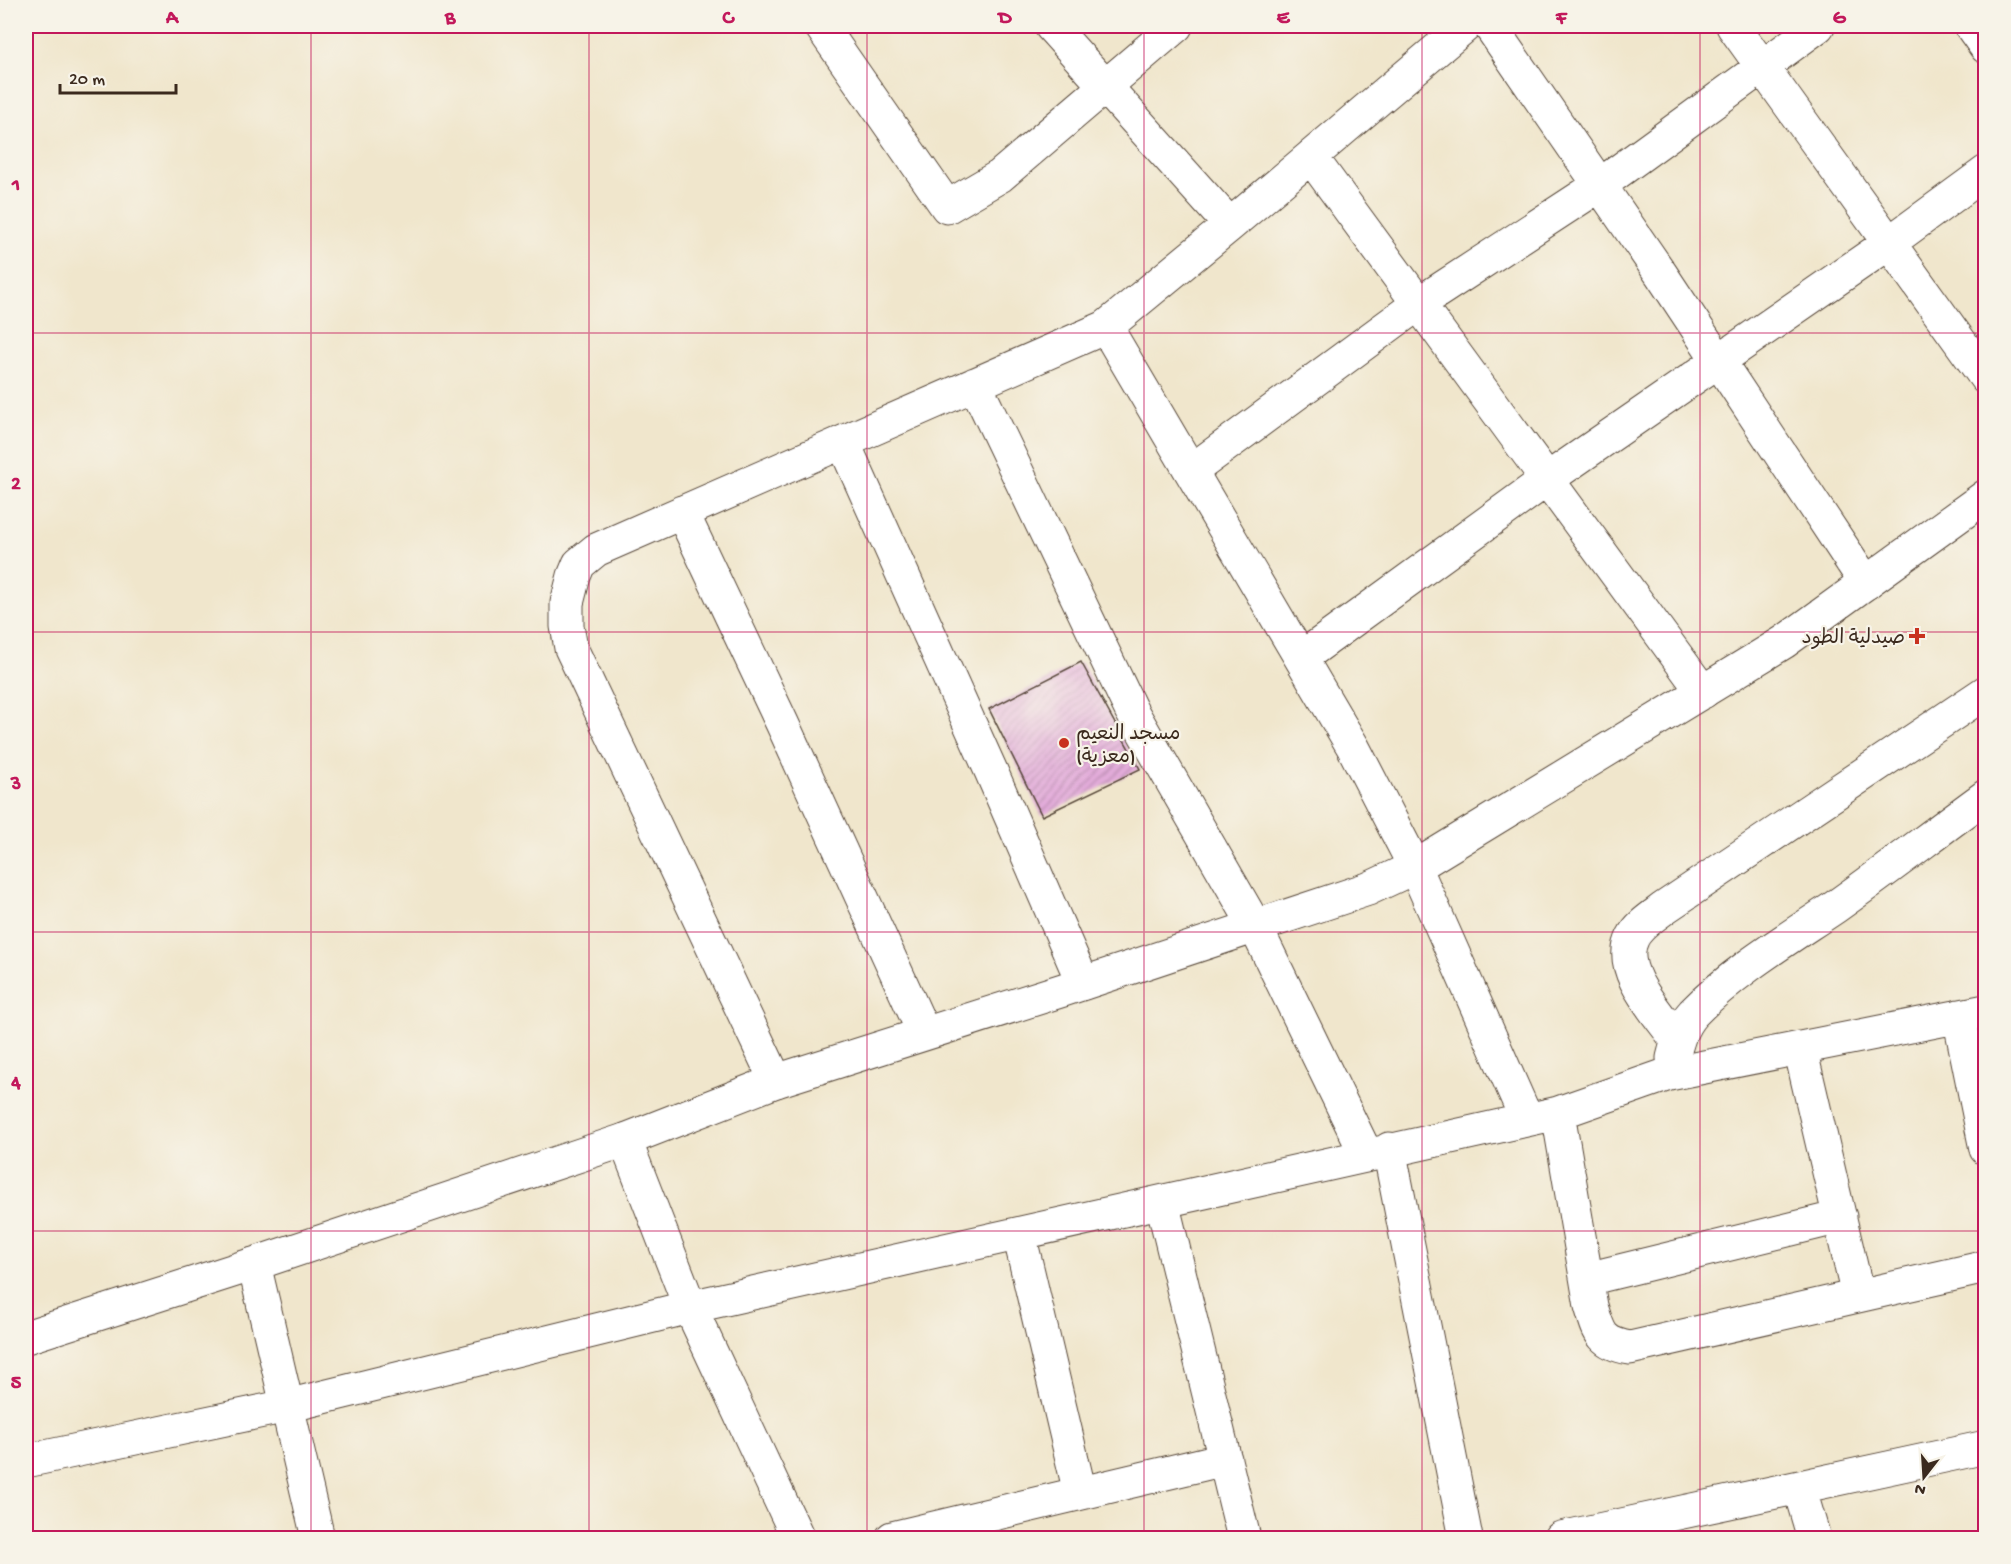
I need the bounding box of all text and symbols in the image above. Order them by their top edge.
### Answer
text: A [165,8,180,31]
text: B [444,8,456,31]
text: C [722,8,736,31]
text: D [996,8,1012,31]
text: E [1277,8,1291,31]
text: F [1555,8,1568,31]
text: G [1833,8,1847,31]
scale bar [60,57,176,95]
text: 20 m [69,70,105,91]
text: 1 [11,175,20,198]
text: 2 [11,474,21,497]
place label: صيدلية الطود [1801,627,1905,651]
marker: صيدلية الطود [1910,629,1924,643]
place label: مسجد النعيم (معزية) [1076,723,1180,770]
marker: مسجد النعيم (معزية) [1057,736,1071,750]
text: 3 [10,774,21,797]
text: 4 [10,1073,21,1096]
text: 5 [11,1373,22,1396]
north arrow [1894,1447,1954,1507]
text: N [1912,1477,1928,1499]

